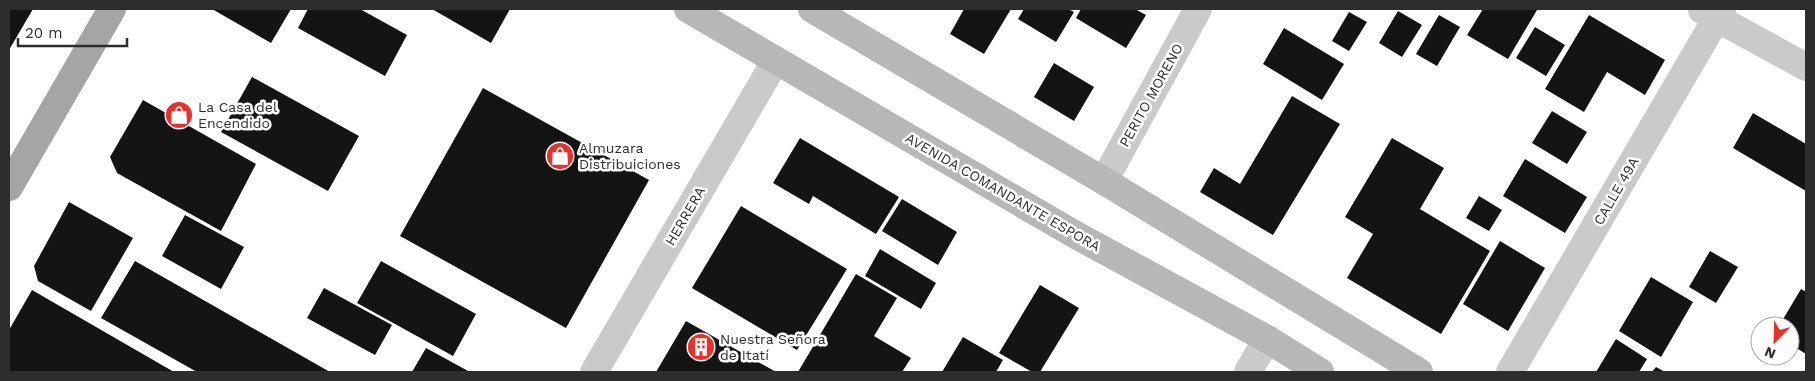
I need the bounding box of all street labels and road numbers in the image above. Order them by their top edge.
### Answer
street label: PERITO MORENO [1116,41,1186,149]
street label: AVENIDA COMANDANTE ESPORA [903,129,1103,255]
street label: CALLE 49A [1590,154,1642,228]
street label: HERRERA [662,184,708,248]

